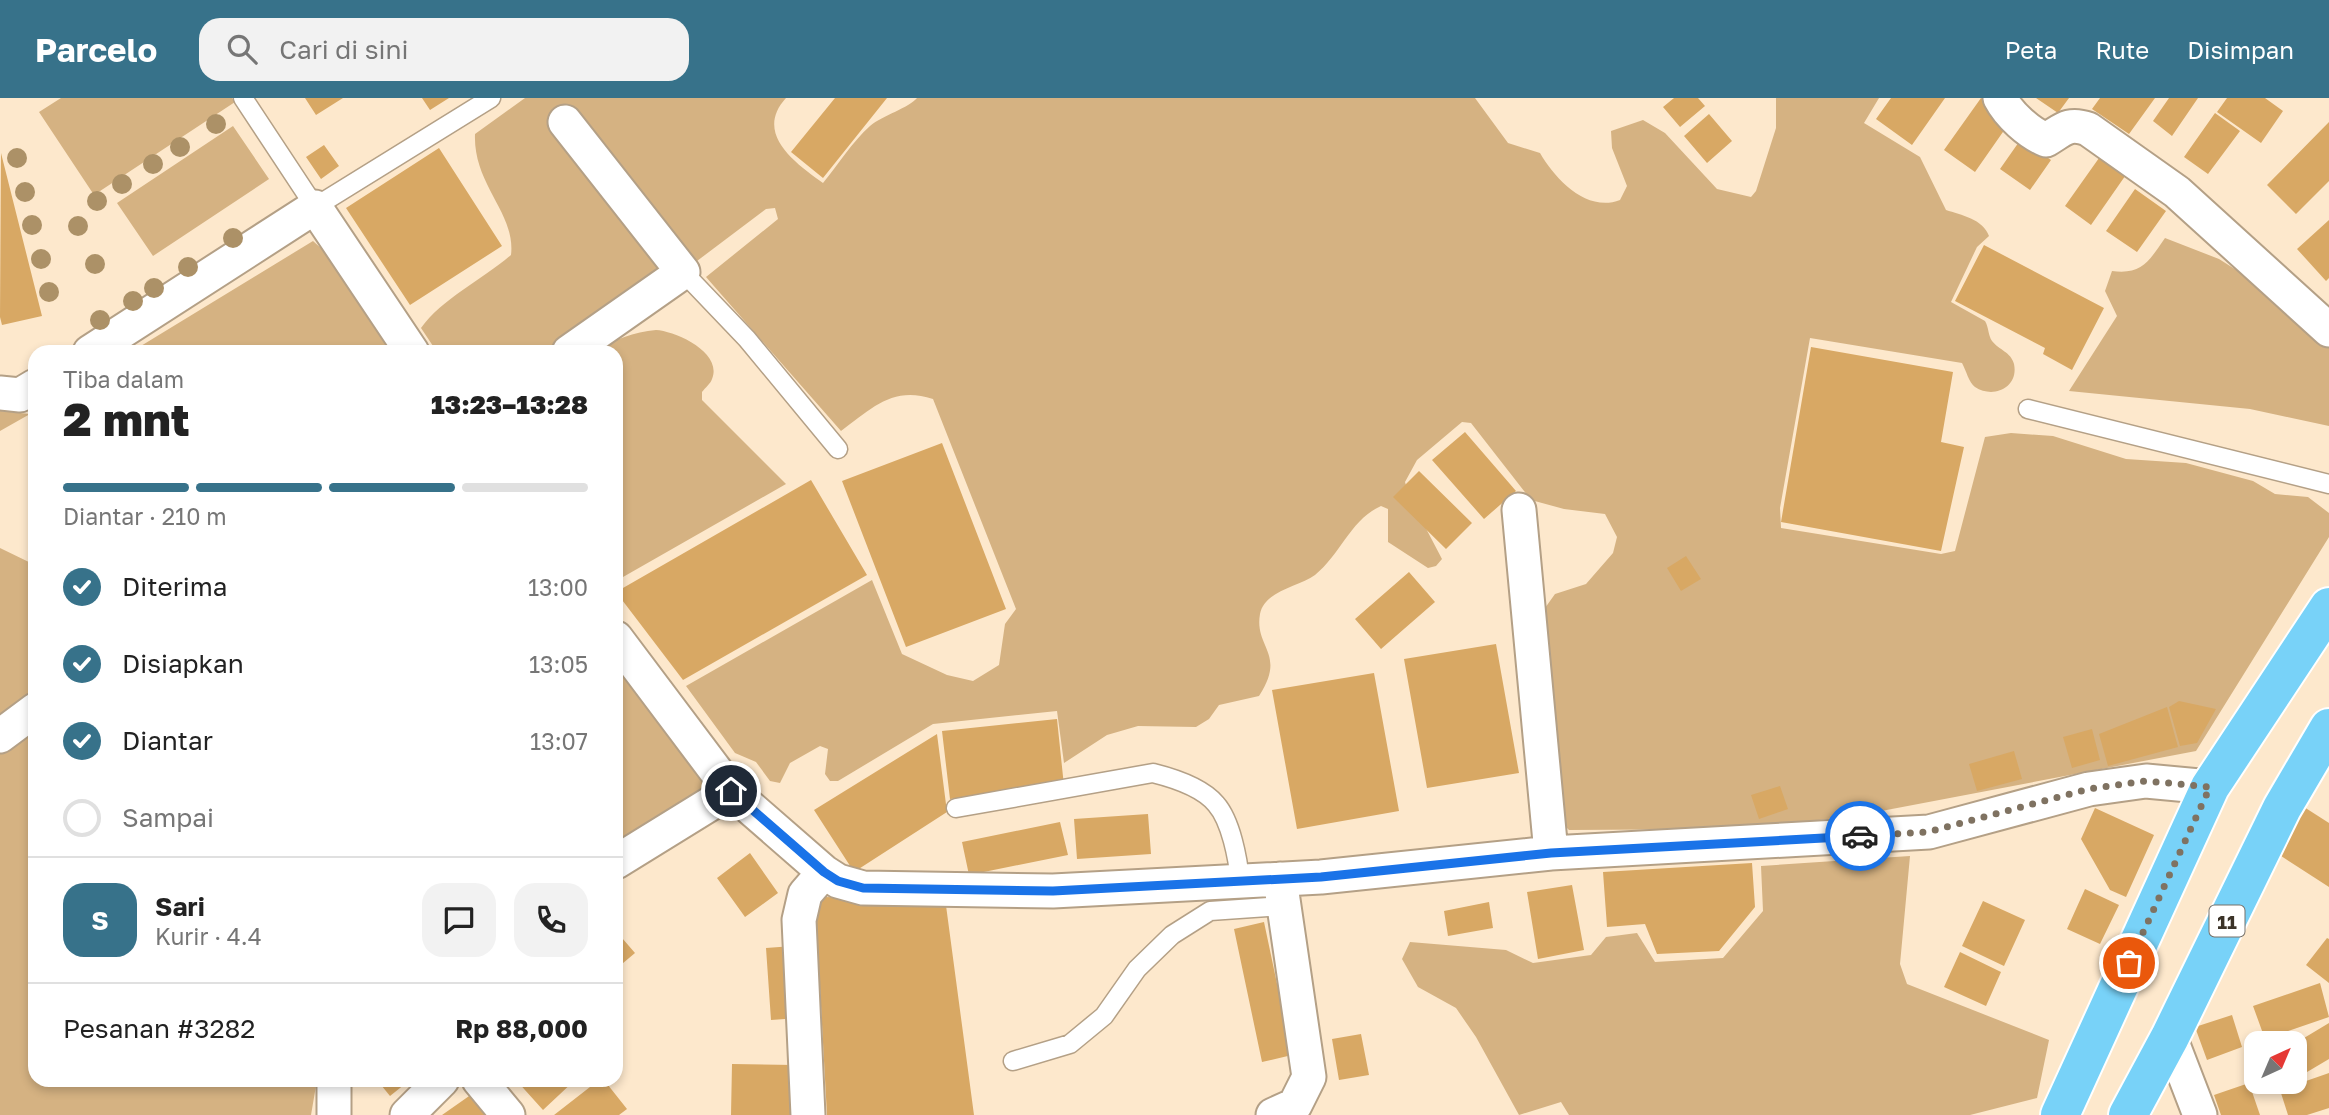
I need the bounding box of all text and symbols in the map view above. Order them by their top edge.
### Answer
search box [199,18,689,81]
text: Parcelo [35,30,157,69]
icon: search [223,30,261,68]
text: Cari di sini [279,34,408,65]
text: Peta [2005,35,2057,64]
text: Rute [2095,35,2149,64]
text: Disimpan [2187,35,2294,64]
text: Tiba dalam [63,365,184,393]
text: 13:23–13:28 [431,389,588,420]
text: 2 mnt [63,391,190,446]
text: Diantar · 210 m [63,502,227,530]
icon: check [63,568,101,606]
text: Diterima [122,571,227,602]
text: 13:00 [528,573,588,601]
icon: check [63,645,101,683]
text: Disiapkan [122,648,244,679]
text: 13:05 [529,650,588,678]
icon: check [63,722,101,760]
text: Diantar [122,725,213,756]
text: 13:07 [530,727,588,755]
pin [701,761,761,821]
icon: home [712,772,750,810]
courier [1825,801,1895,871]
text: Sampai [122,802,214,833]
icon: car [1841,817,1879,855]
button: chat [422,883,496,957]
button: phone [514,883,588,957]
text: Sari [155,891,205,922]
text: S [91,905,109,936]
road number: 11 [2210,906,2244,936]
text: Kurir · 4.4 [155,922,262,950]
pin [2099,933,2159,993]
icon: bag [2110,944,2148,982]
text: Pesanan #3282 [63,1013,255,1044]
text: Rp 88,000 [455,1013,588,1044]
north arrow [2244,1031,2306,1094]
map controls [2244,1031,2307,1094]

